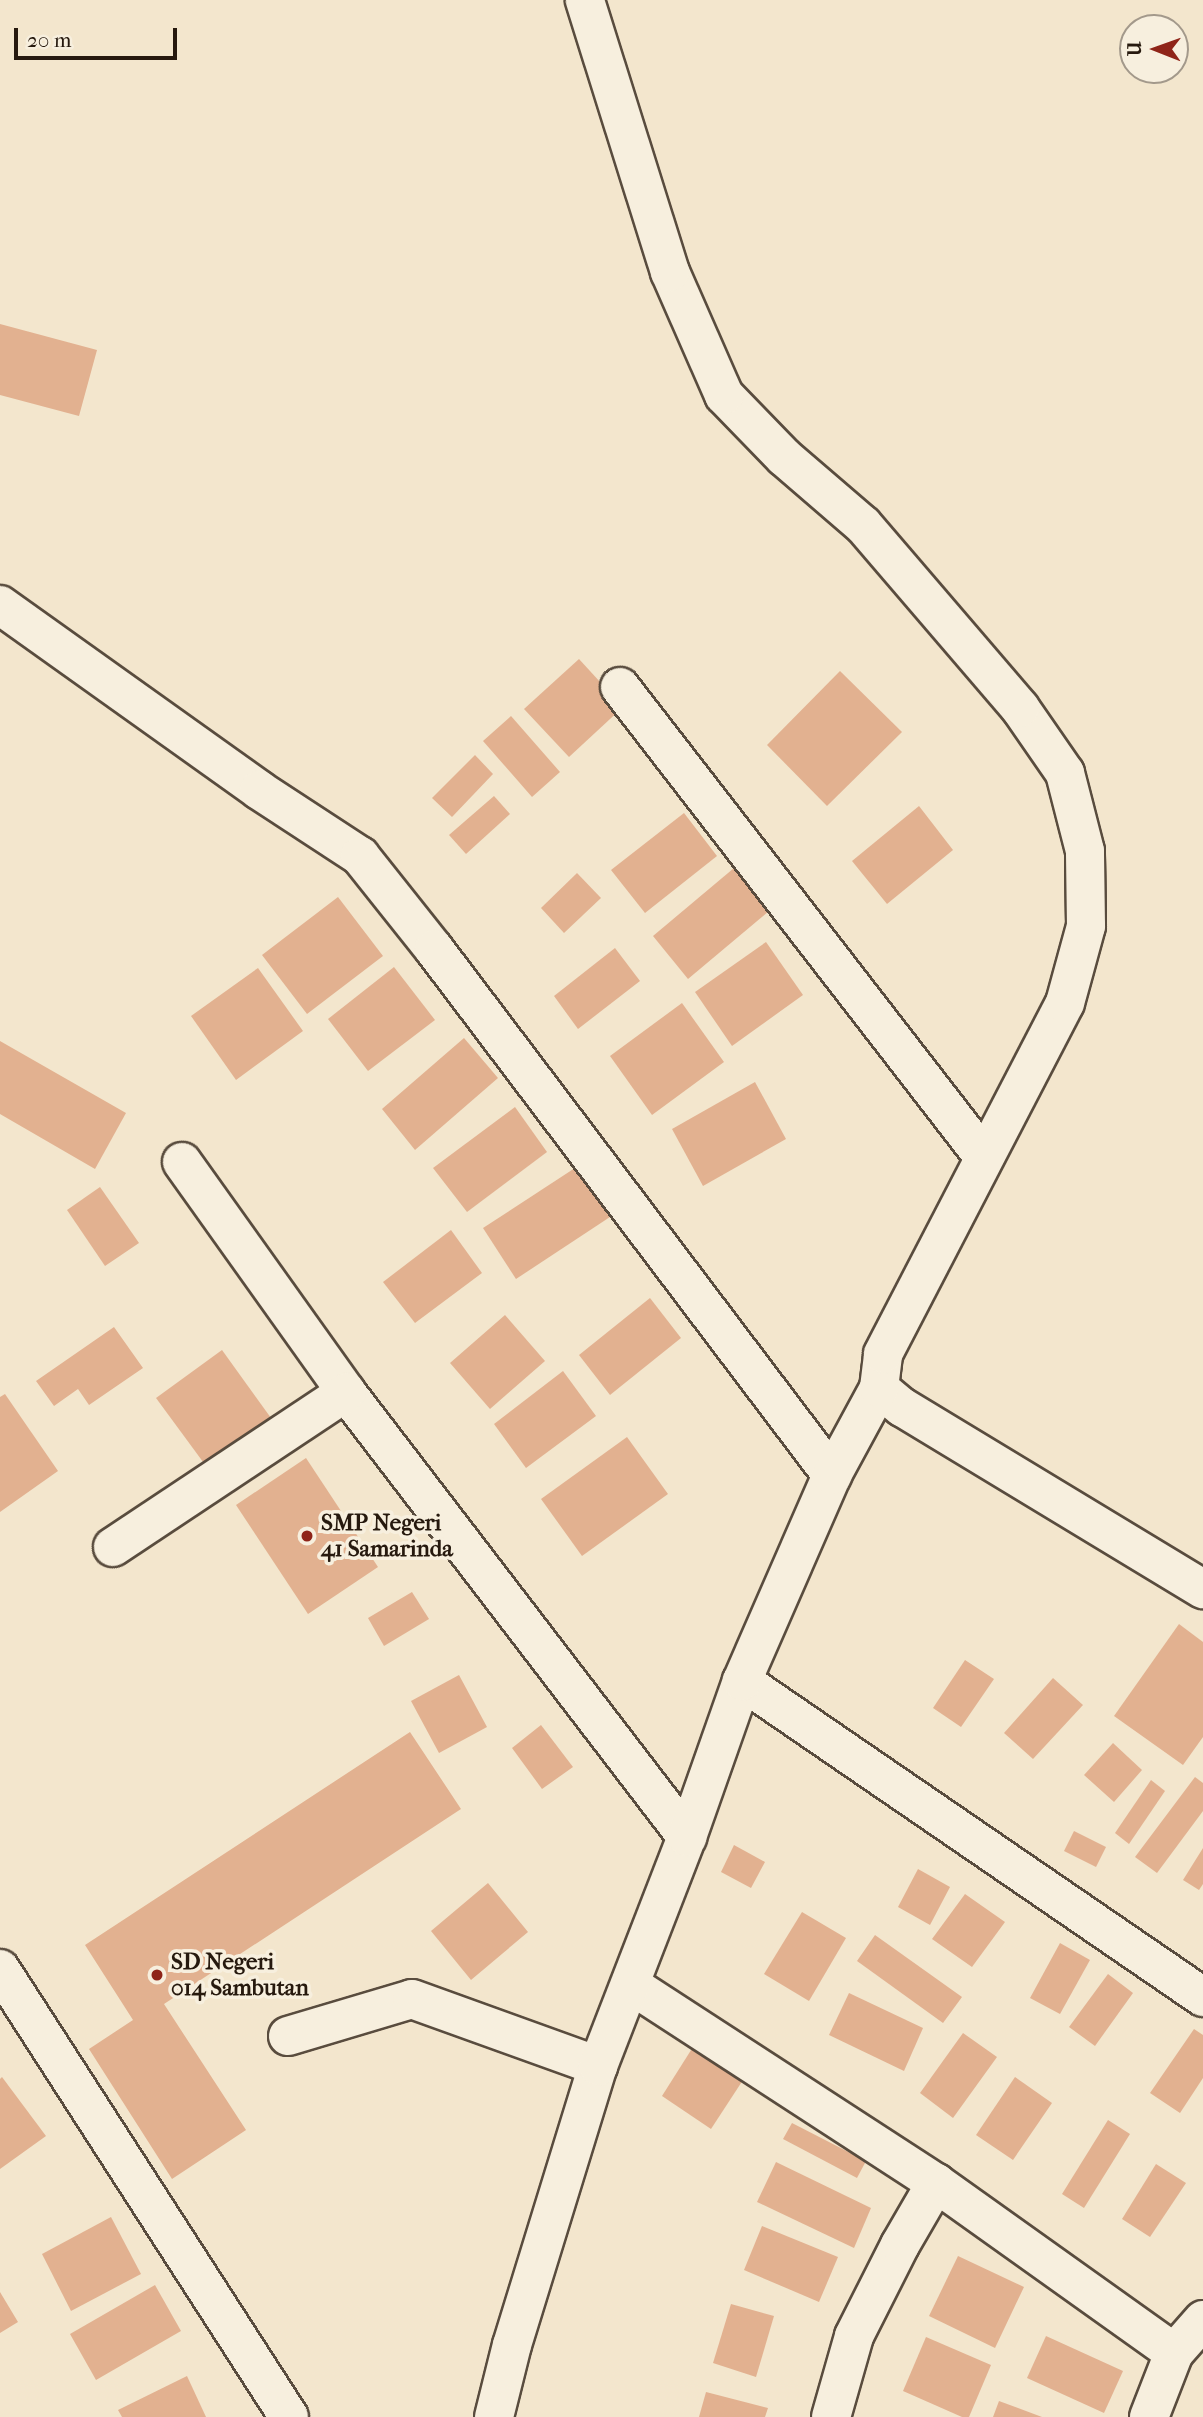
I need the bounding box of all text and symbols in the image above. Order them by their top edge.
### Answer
scale bar [18,14,180,58]
north arrow [1119,14,1189,84]
text: 20 m [27,28,71,52]
text: U [1124,41,1146,56]
place label: SMP Negeri 41 Samarinda [321,1509,453,1563]
marker: SMP Negeri 41 Samarinda [299,1528,315,1544]
place label: SD Negeri 014 Sambutan [171,1948,309,2002]
marker: SD Negeri 014 Sambutan [149,1967,165,1983]

